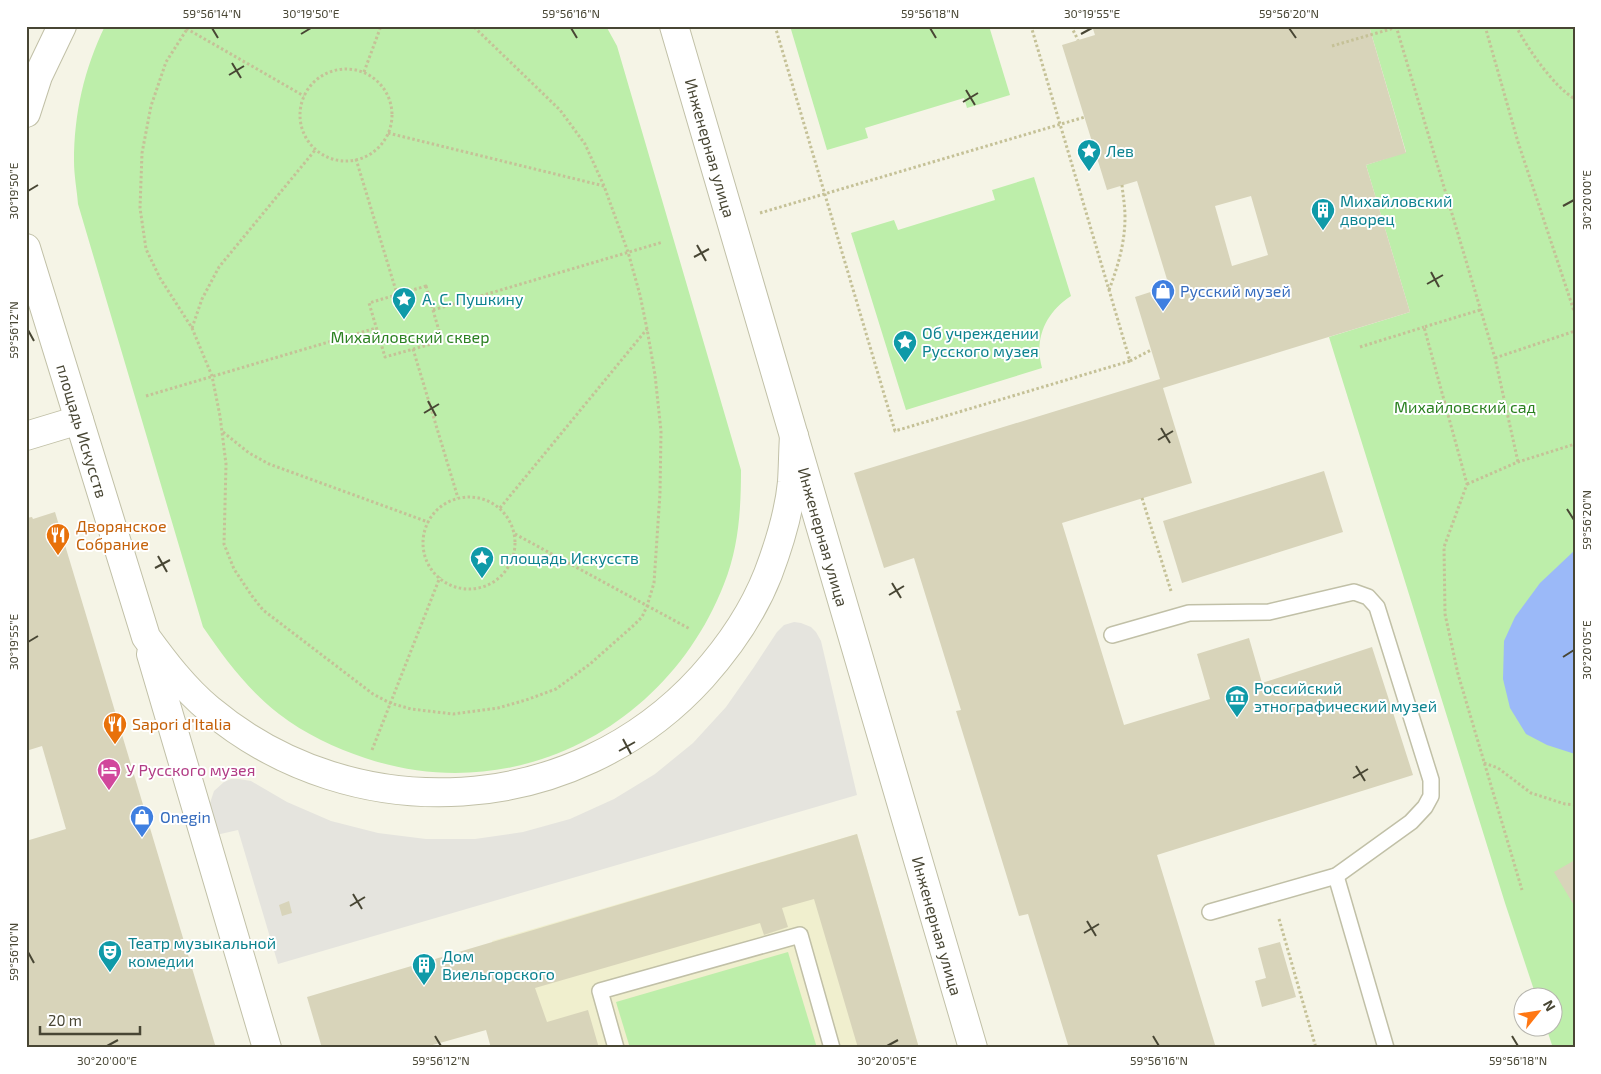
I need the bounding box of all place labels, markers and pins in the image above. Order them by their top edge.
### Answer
place icon: Лев [1076,138,1102,172]
place label: Лев [1106,141,1134,160]
place label: Михайловский дворец [1340,191,1452,228]
building icon: Михайловский дворец [1310,197,1336,231]
shop icon: Русский музей [1150,278,1176,312]
place label: Русский музей [1180,281,1291,301]
place icon: А. С. Пушкину [391,286,417,320]
place label: А. С. Пушкину [422,289,524,309]
place label: Об учреждении Русского музея [922,323,1039,361]
place icon: Об учреждении Русского музея [892,329,918,363]
place label: Дворянское Собрание [76,516,167,553]
restaurant icon: Дворянское Собрание [45,522,71,556]
place icon: площадь Искусств [469,545,495,579]
place label: площадь Искусств [500,548,639,568]
place label: Российский этнографический музей [1254,678,1437,716]
museum icon: Российский этнографический музей [1224,684,1250,718]
restaurant icon: Sapori d'Italia [102,711,128,745]
place label: Sapori d'Italia [132,714,231,733]
hotel icon: У Русского музея [96,757,122,791]
place label: У Русского музея [126,760,255,780]
shop icon: Onegin [129,804,155,838]
place label: Onegin [160,807,211,826]
place label: Театр музыкальной комедии [128,933,276,970]
theatre icon: Театр музыкальной комедии [97,939,123,973]
place label: Дом Виельгорского [442,946,555,983]
building icon: Дом Виельгорского [411,952,437,986]

